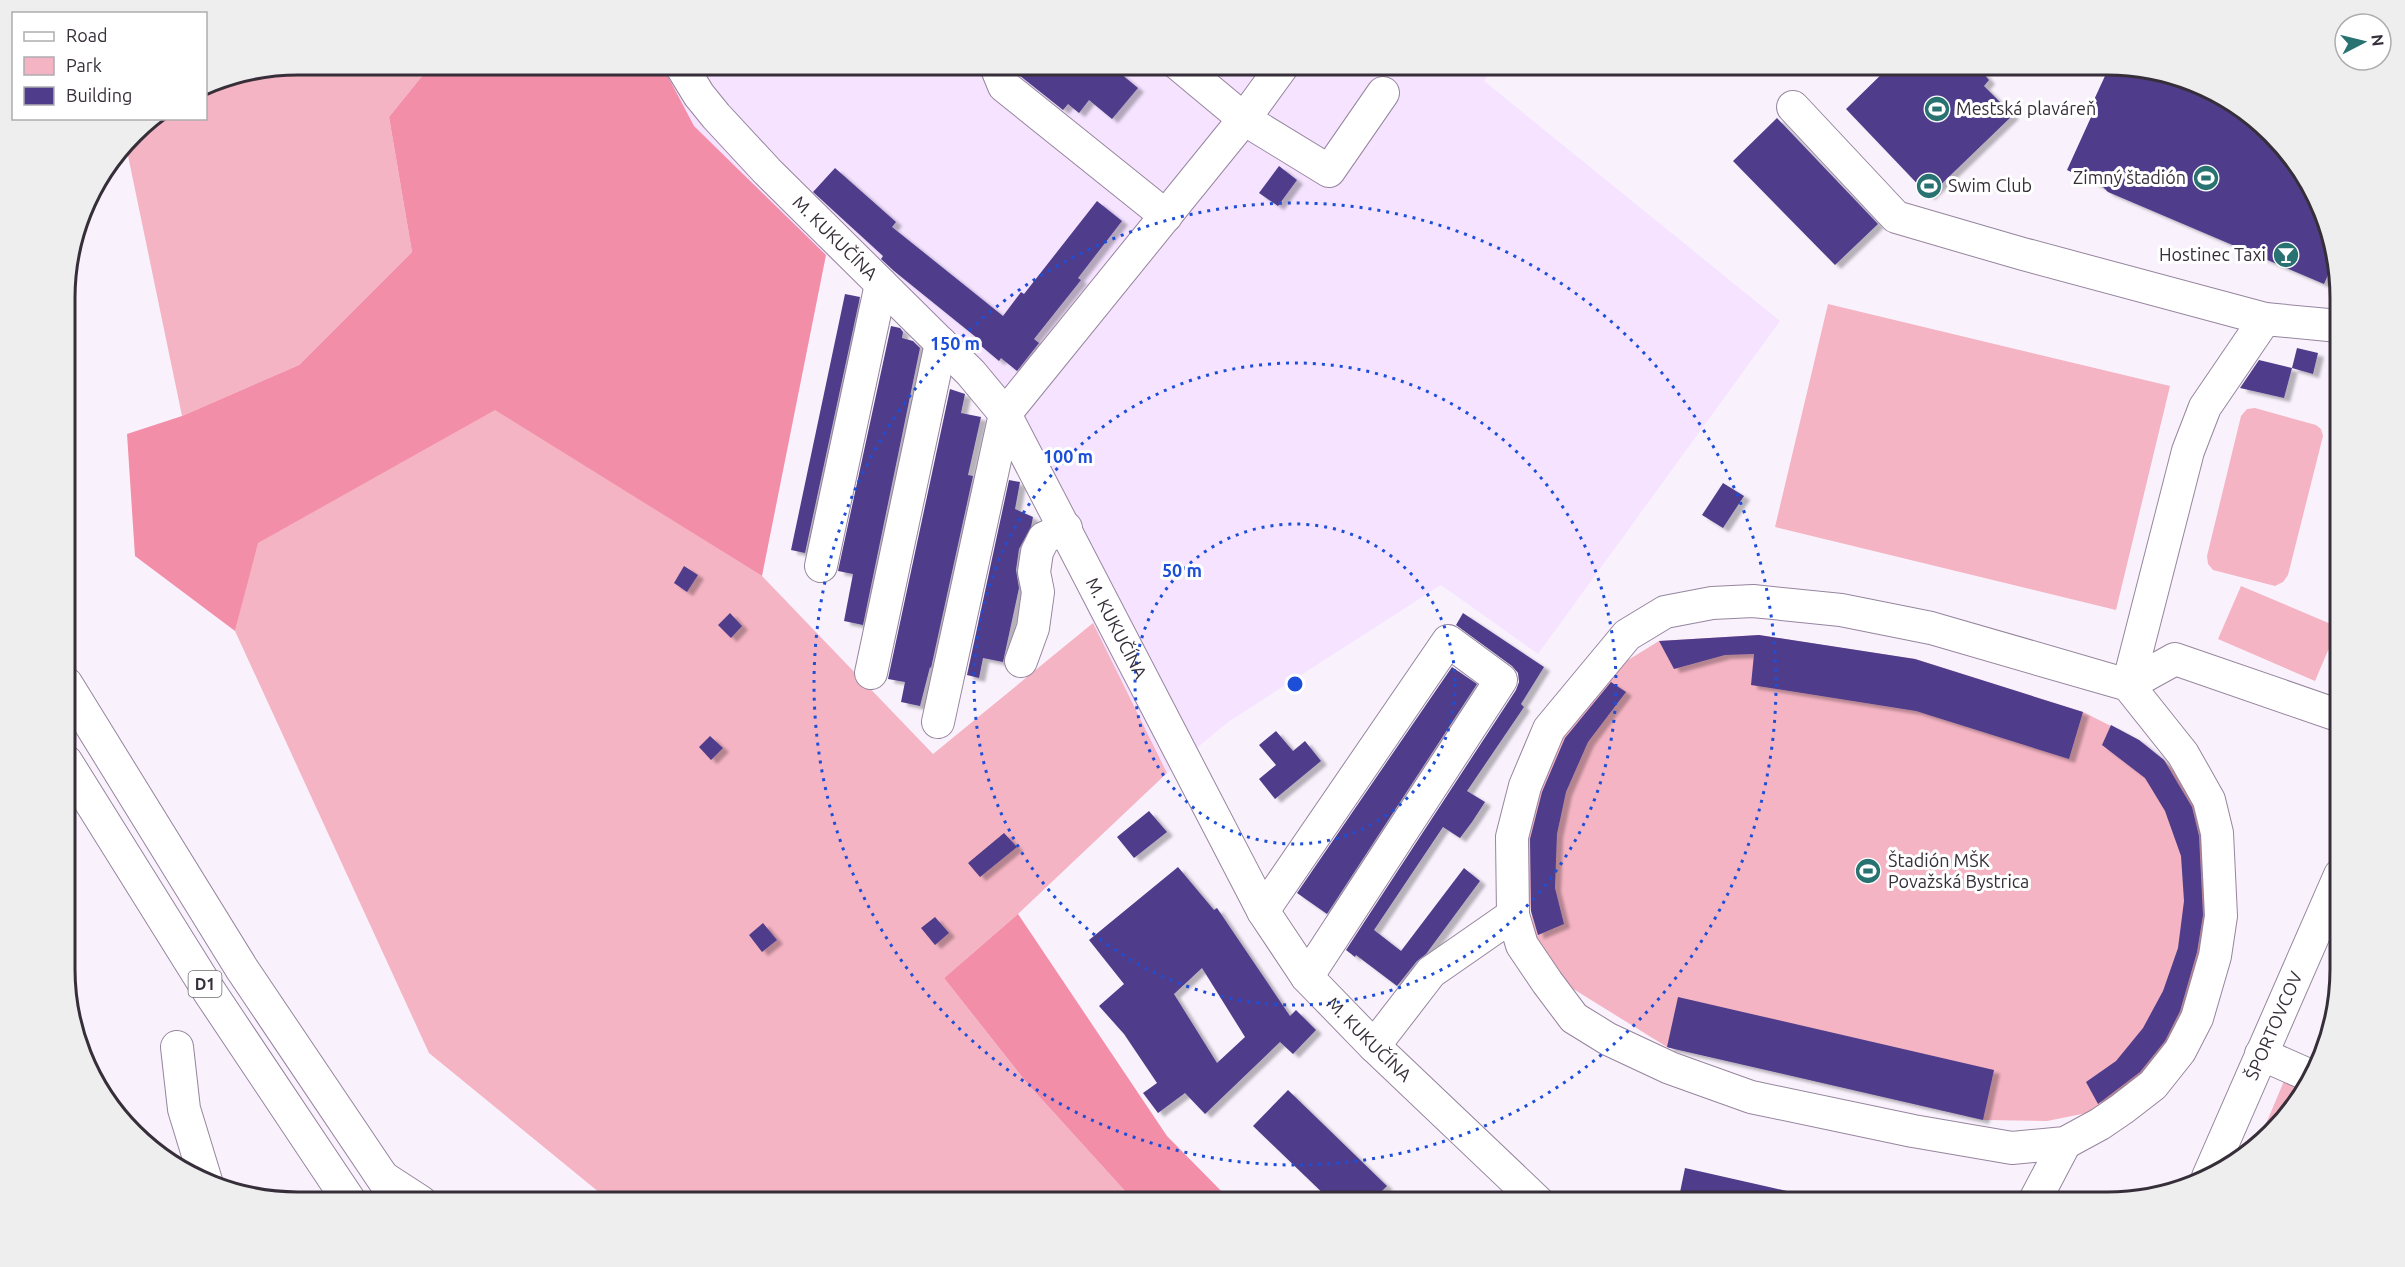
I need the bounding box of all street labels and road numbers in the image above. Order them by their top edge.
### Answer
street label: M. KUKUČÍNA [789,191,882,284]
street label: M. KUKUČÍNA [1083,574,1152,682]
street label: ŠPORTOVCOV [2240,968,2306,1083]
road number: D1 [188,971,222,997]
street label: M. KUKUČÍNA [1323,993,1416,1085]

